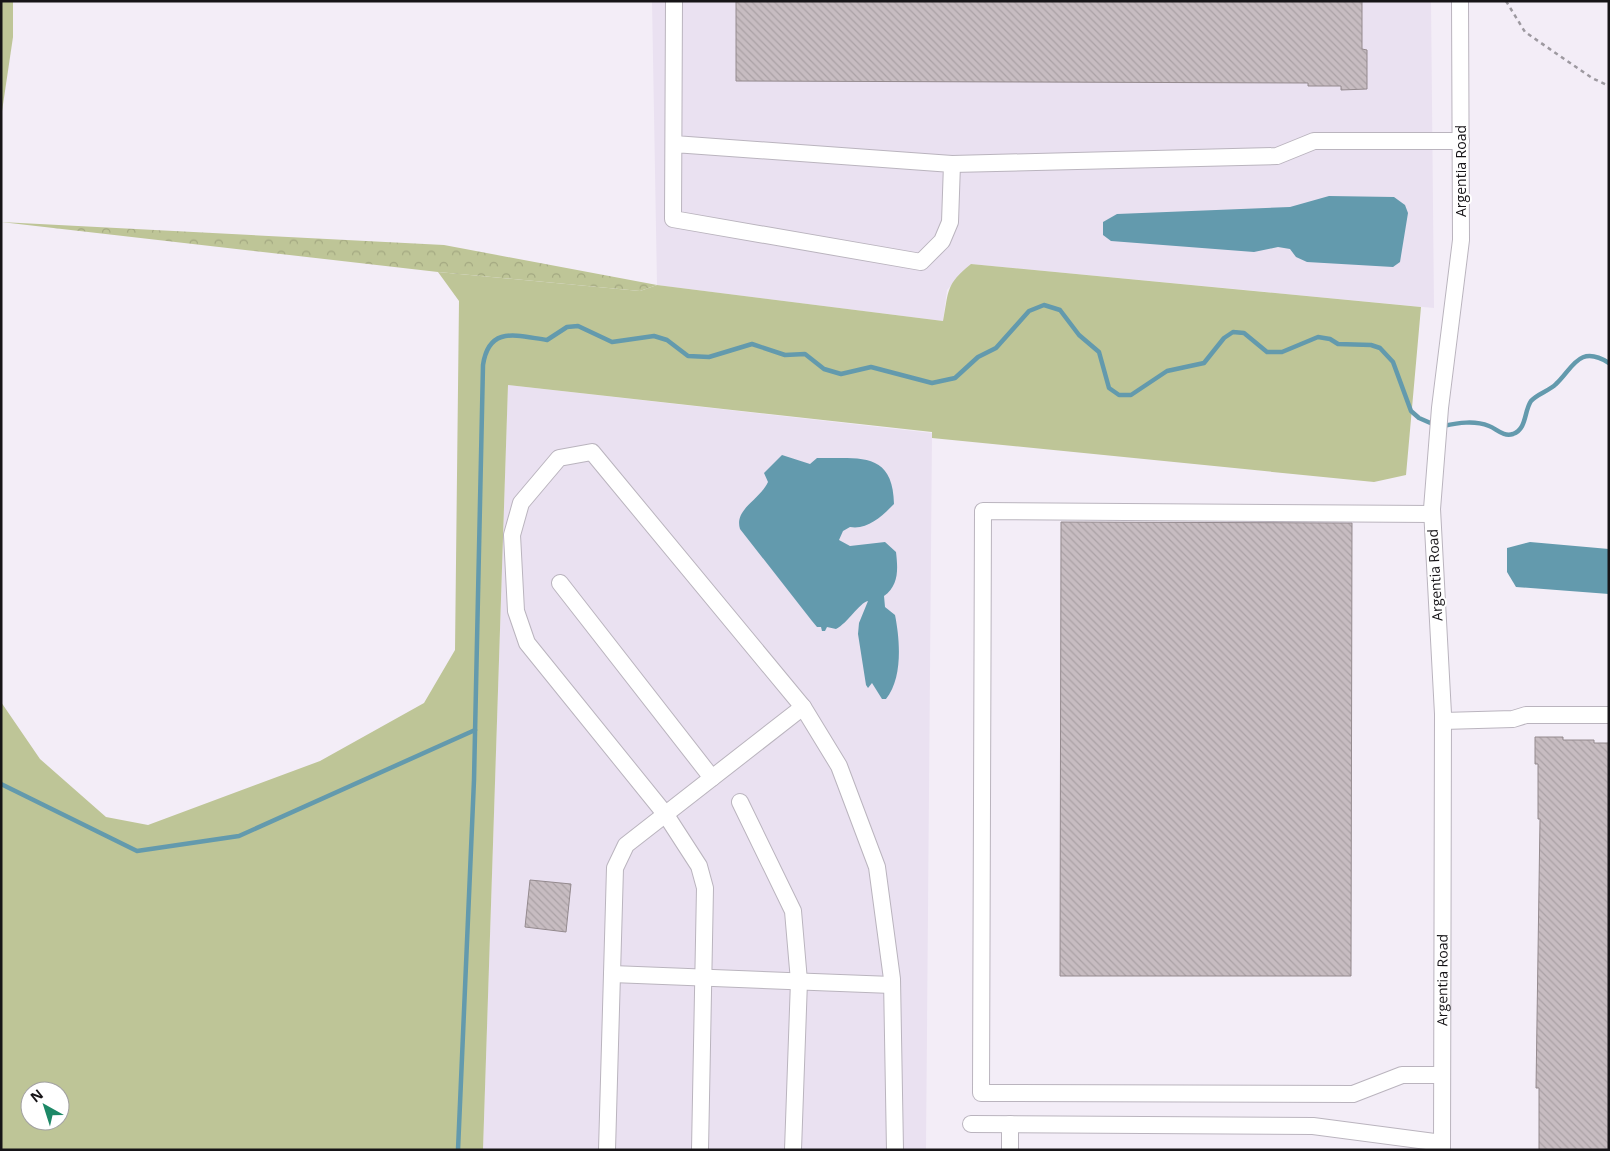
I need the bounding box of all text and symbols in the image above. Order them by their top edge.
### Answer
street label: Argentia Road [1451,125,1470,217]
street label: Argentia Road [1423,529,1446,621]
street label: Argentia Road [1432,934,1451,1026]
north arrow [20,1081,70,1131]
text: N [26,1085,47,1106]

